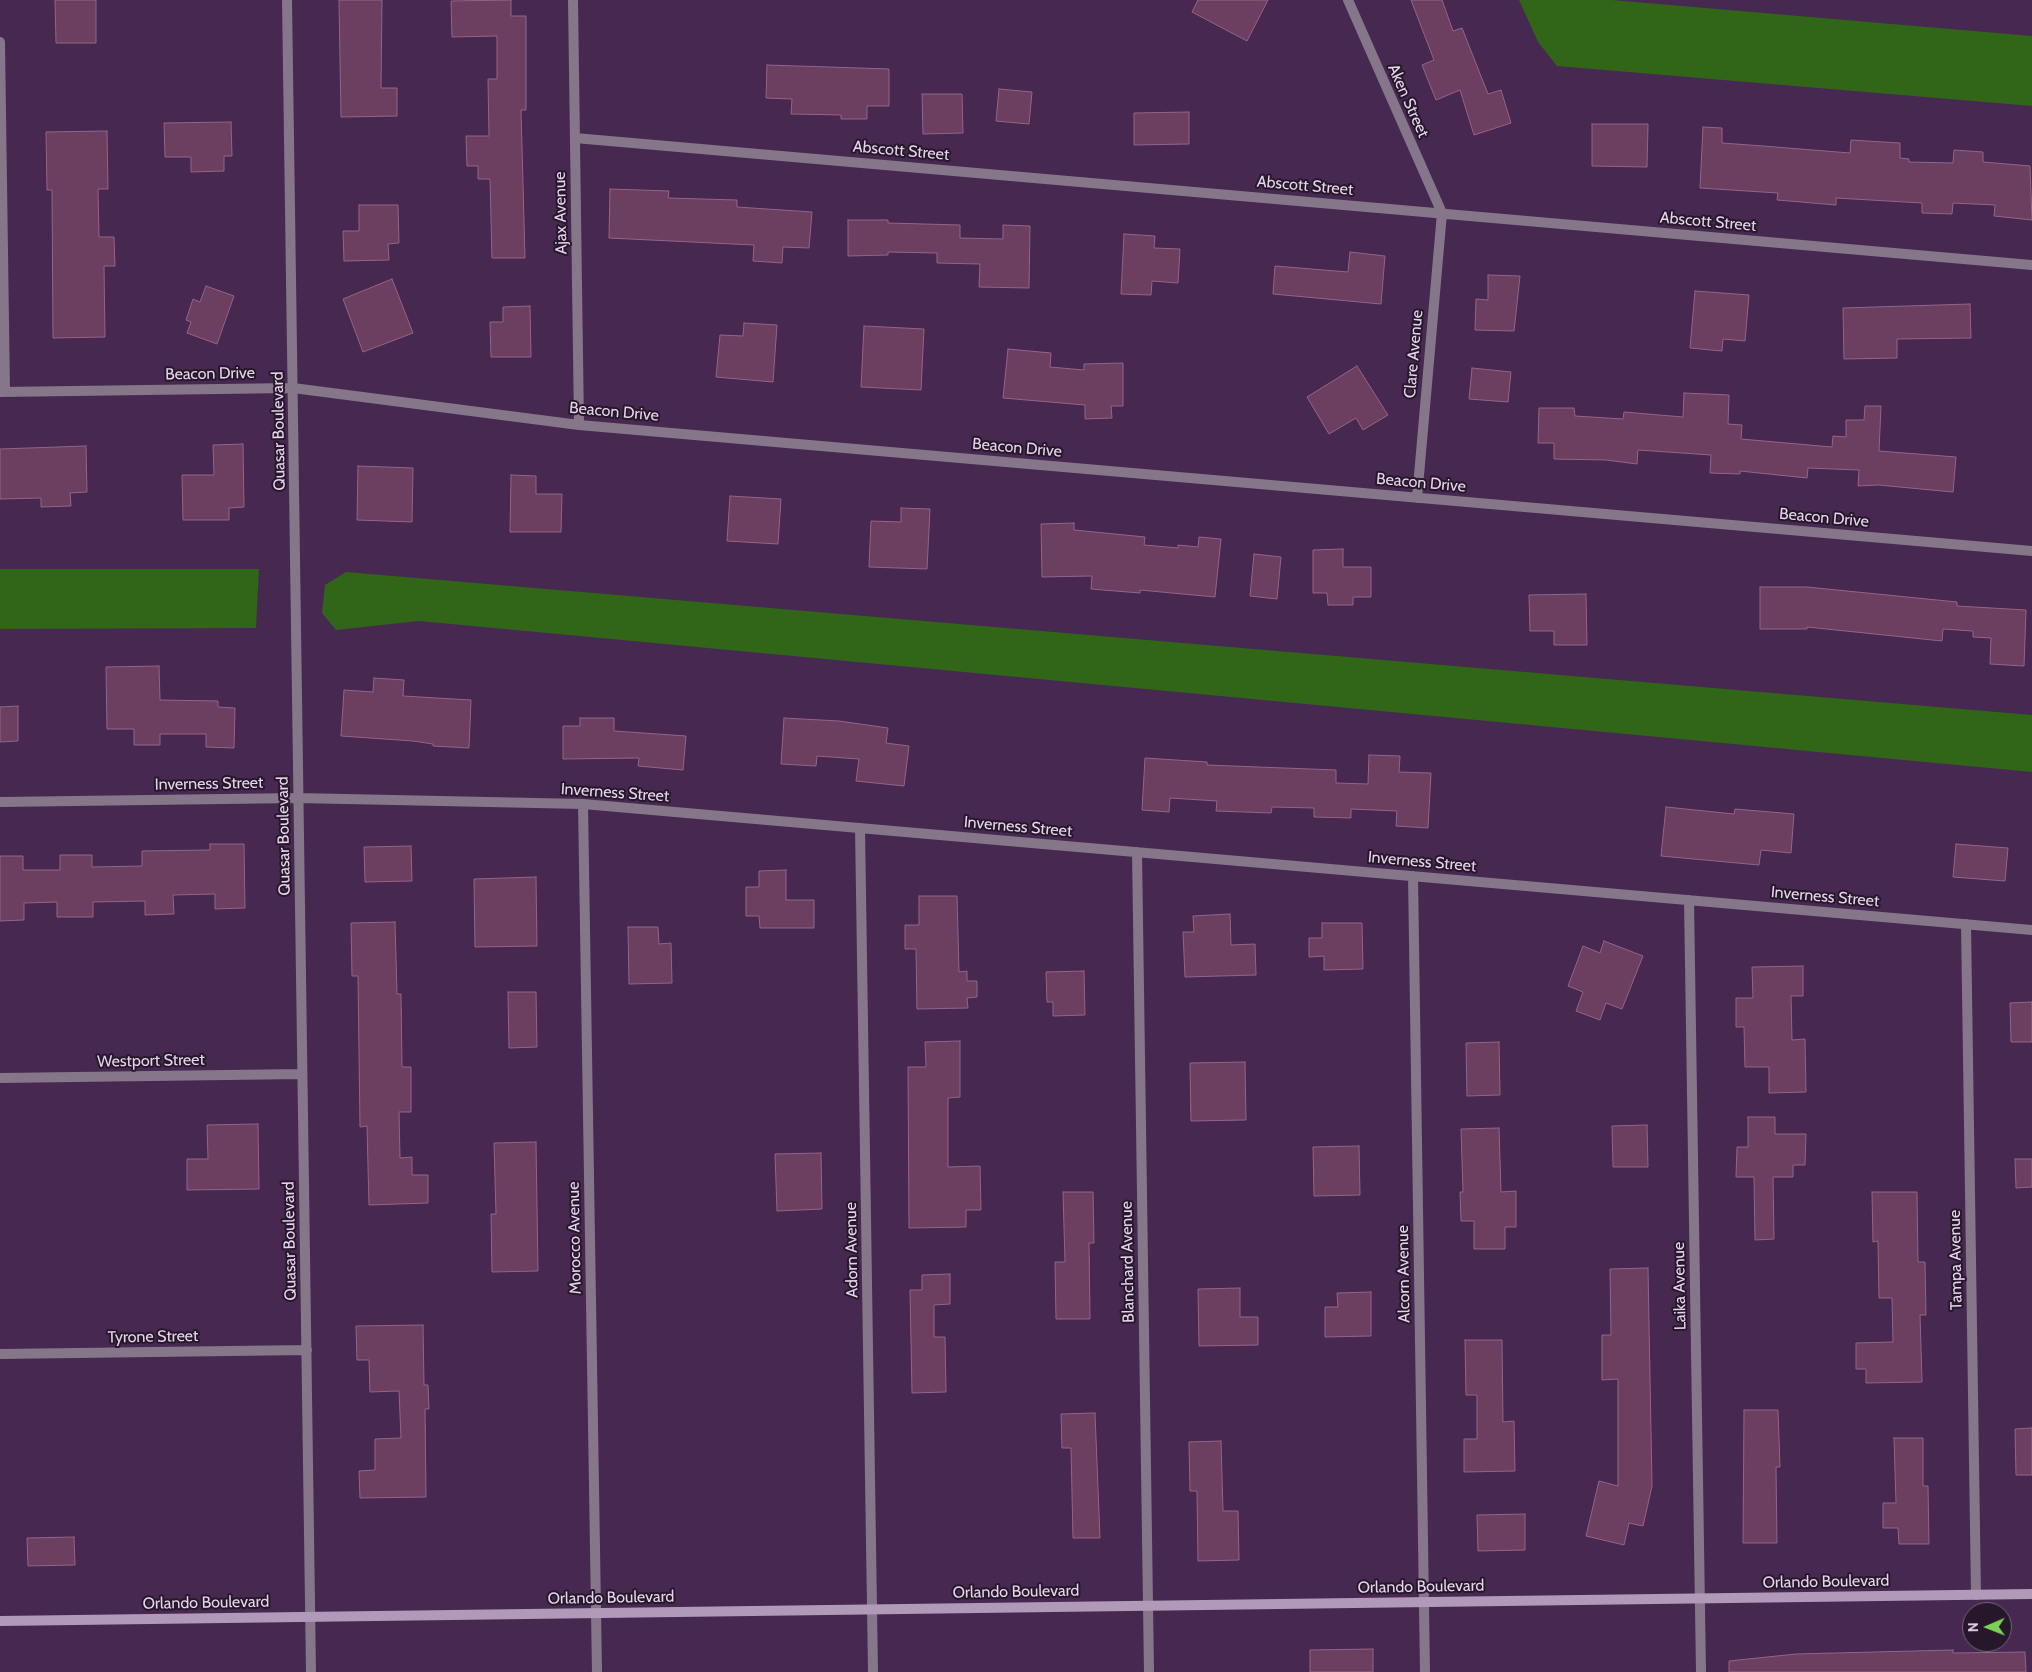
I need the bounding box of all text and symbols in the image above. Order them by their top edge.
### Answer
street label: Aken Street [1383,61,1433,141]
street label: Abscott Street [852,137,950,165]
street label: Ajax Avenue [551,171,571,255]
street label: Abscott Street [1256,172,1354,200]
street label: Abscott Street [1659,208,1757,236]
street label: Clare Avenue [1401,309,1427,399]
street label: Beacon Drive [165,364,255,384]
street label: Quasar Boulevard [268,371,290,491]
street label: Beacon Drive [568,399,660,425]
street label: Beacon Drive [971,435,1063,461]
street label: Beacon Drive [1375,470,1467,496]
street label: Beacon Drive [1778,505,1870,531]
street label: Inverness Street [154,773,264,795]
street label: Quasar Boulevard [273,776,295,896]
street label: Inverness Street [560,780,670,806]
street label: Inverness Street [963,813,1073,841]
street label: Inverness Street [1367,848,1477,876]
street label: Inverness Street [1770,883,1880,911]
street label: Westport Street [97,1050,205,1072]
street label: Quasar Boulevard [279,1181,301,1301]
street label: Morocco Avenue [564,1181,586,1295]
street label: Blanchard Avenue [1117,1201,1139,1323]
street label: Adorn Avenue [842,1202,862,1298]
street label: Tampa Avenue [1946,1210,1966,1310]
street label: Alcorn Avenue [1394,1225,1414,1323]
street label: Laika Avenue [1670,1242,1690,1330]
street label: Tyrone Street [107,1327,199,1347]
street label: Orlando Boulevard [1762,1571,1890,1593]
street label: Orlando Boulevard [1357,1576,1485,1598]
street label: Orlando Boulevard [952,1581,1080,1603]
street label: Orlando Boulevard [547,1587,675,1609]
street label: Orlando Boulevard [142,1592,270,1614]
north arrow [1962,1602,2012,1652]
text: N [1964,1622,1982,1632]

